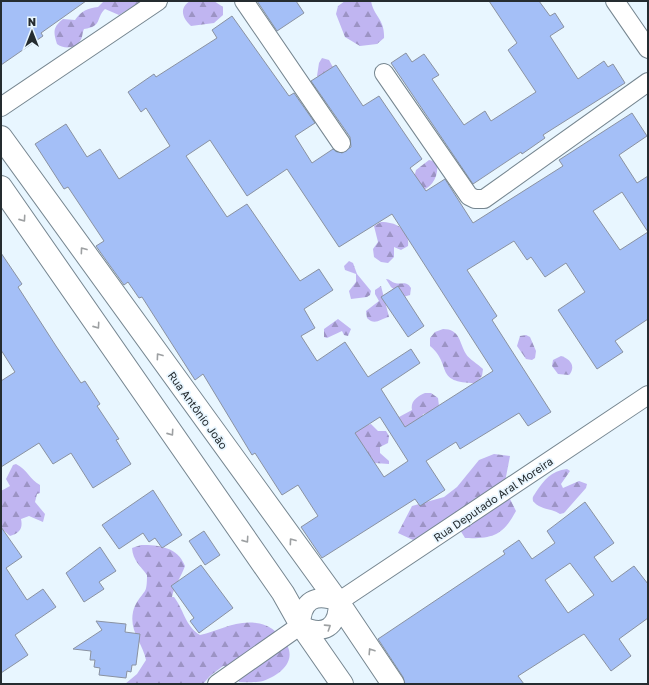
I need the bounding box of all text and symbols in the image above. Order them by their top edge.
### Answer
north arrow [12,12,52,52]
text: N [28,15,36,28]
one-way arrow [18,215,25,222]
one-way arrow [81,248,88,255]
one-way arrow [92,322,100,329]
one-way arrow [156,353,164,360]
street label: Rua Antônio João [166,369,231,452]
one-way arrow [166,429,174,436]
street label: Rua Deputado Aral Moreira [431,454,555,544]
one-way arrow [241,536,249,543]
one-way arrow [290,538,297,545]
one-way arrow [323,624,330,631]
one-way arrow [369,649,376,656]

